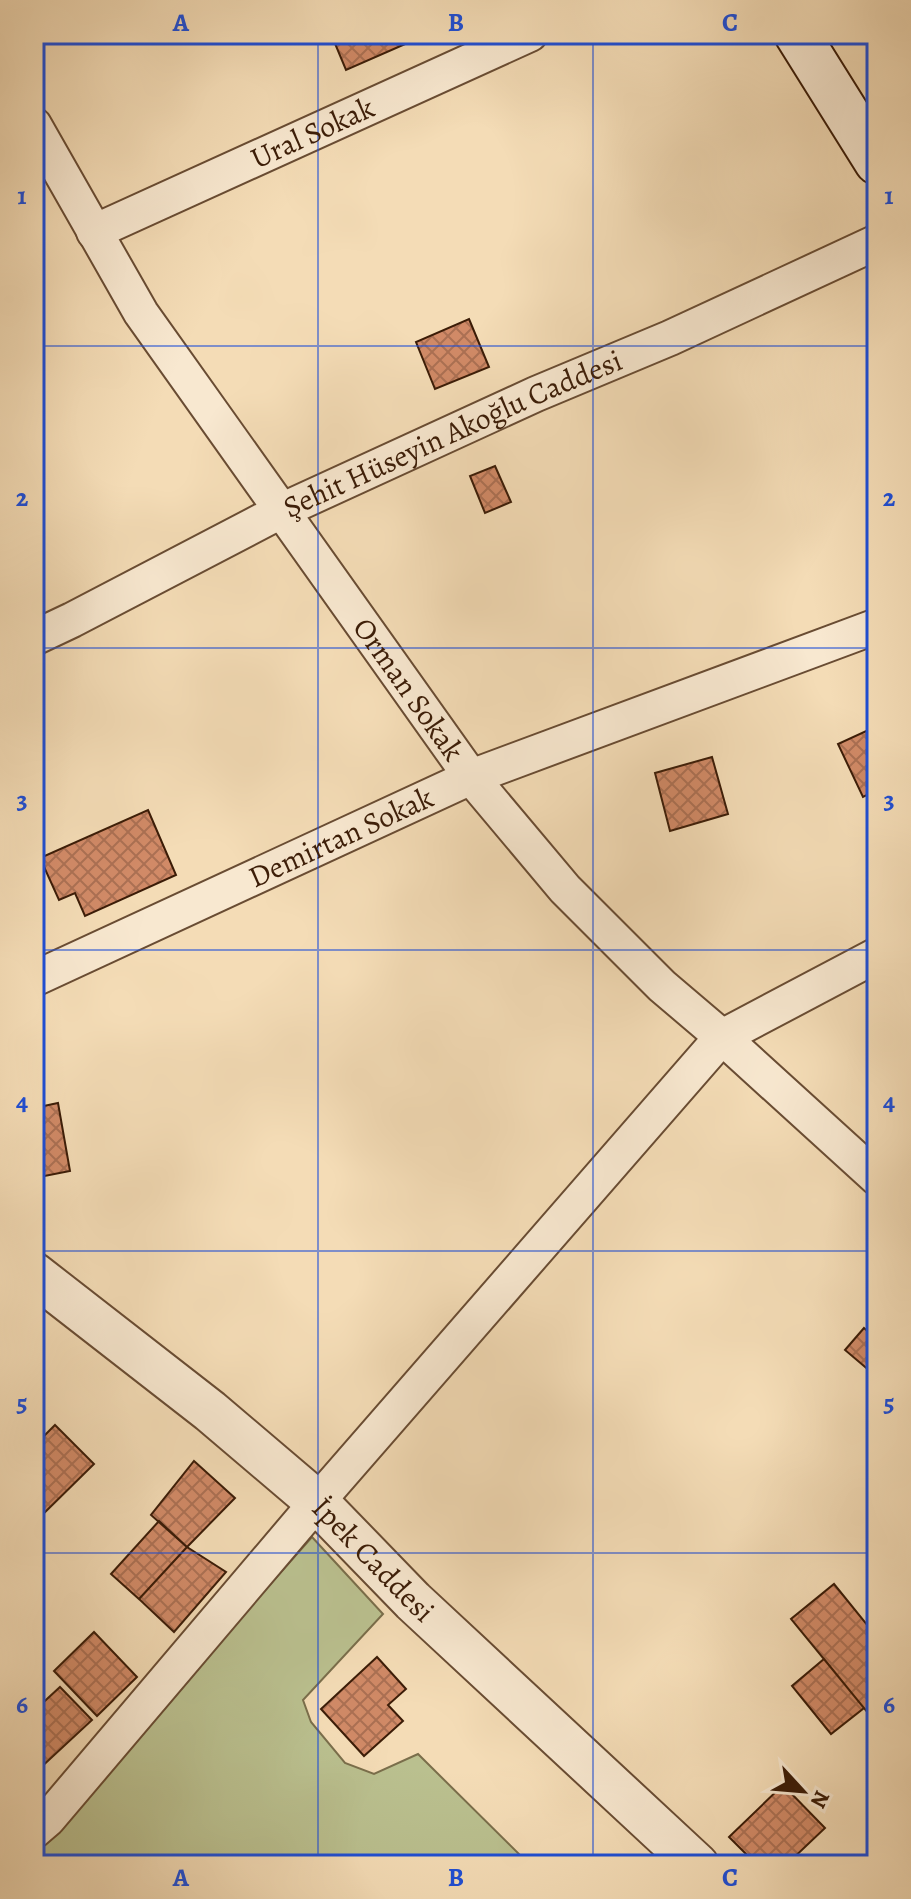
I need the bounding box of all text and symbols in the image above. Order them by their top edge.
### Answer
text: A [172,5,190,40]
text: B [448,5,464,40]
text: C [722,5,738,40]
street label: Ural Sokak [244,87,381,178]
text: 1 [17,178,27,213]
text: 1 [884,178,894,213]
street label: Şehit Hüseyin Akoğlu Caddesi [277,340,628,527]
text: 2 [16,480,29,515]
text: 2 [883,480,896,515]
street label: Orman Sokak [344,610,473,769]
street label: Demirtan Sokak [242,777,440,897]
text: 3 [16,782,28,817]
text: 3 [883,782,895,817]
text: 4 [16,1084,28,1119]
text: 4 [883,1084,895,1119]
text: 5 [16,1385,28,1420]
text: 5 [883,1385,895,1420]
street label: İpek Caddesi [303,1488,443,1631]
text: 6 [16,1687,28,1722]
text: 6 [883,1687,895,1722]
north arrow [763,1751,843,1831]
text: N [803,1786,837,1813]
text: A [172,1860,190,1895]
text: B [448,1860,464,1895]
text: C [722,1860,738,1895]

